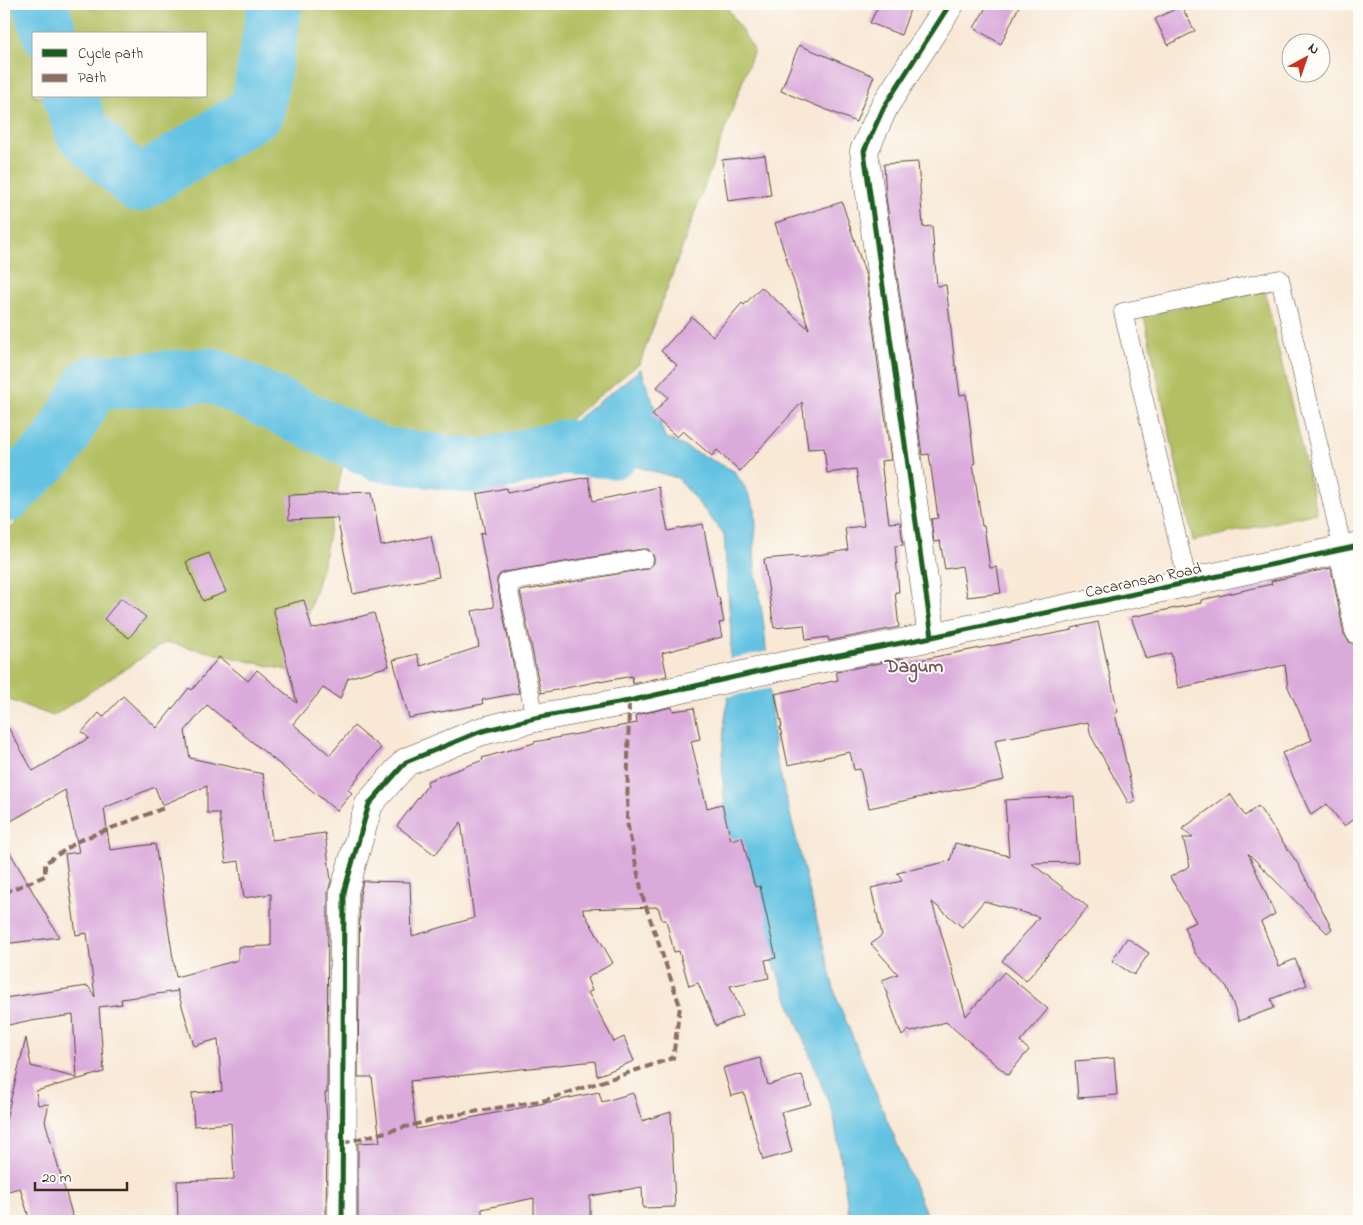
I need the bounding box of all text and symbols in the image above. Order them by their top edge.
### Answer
legend [32,32,208,98]
north arrow [1280,32,1330,82]
text: N [1303,38,1324,60]
text: Cycle path [78,43,143,66]
text: Path [78,67,106,89]
street label: Cacaransan Road [1083,557,1204,605]
district label: Dagum [884,654,943,683]
scale bar [35,1160,128,1192]
text: 20 m [42,1167,72,1189]

